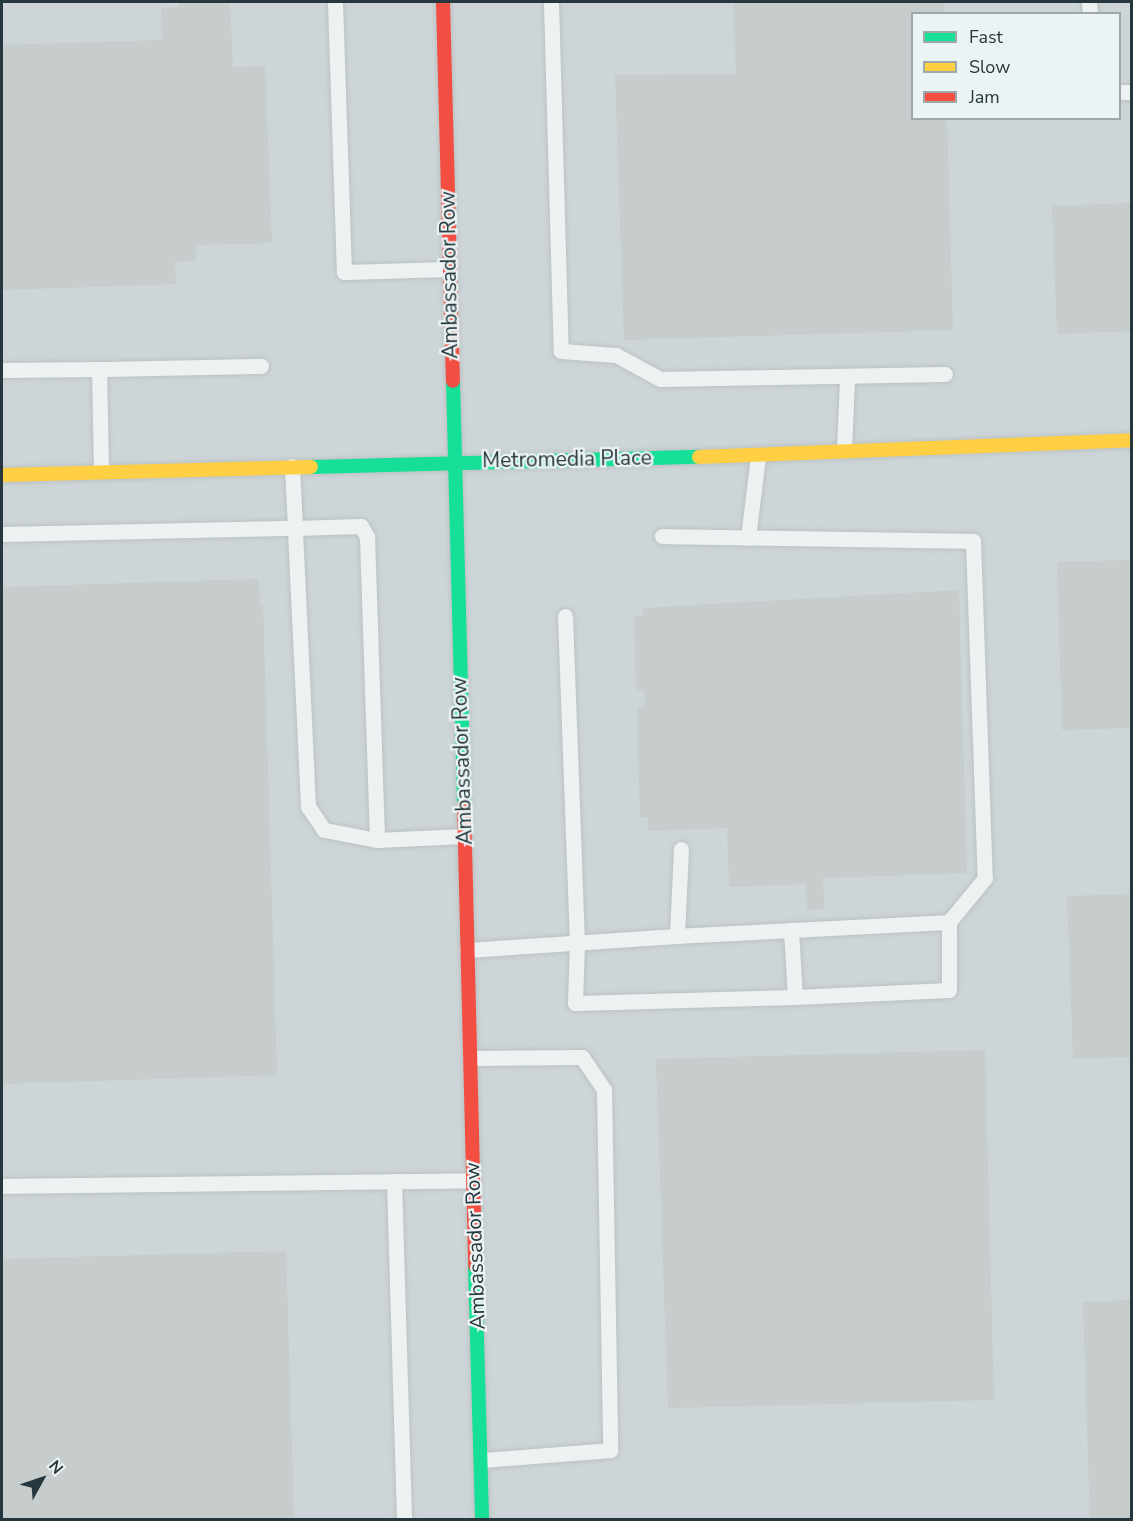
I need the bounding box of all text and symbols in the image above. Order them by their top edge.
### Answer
legend [911,12,1121,120]
text: Fast [969,25,1003,49]
text: Slow [969,55,1010,79]
text: Jam [969,85,1000,109]
street label: Ambassador Row [435,191,463,359]
street label: Metromedia Place [482,445,652,473]
street label: Ambassador Row [446,677,478,845]
street label: Ambassador Row [459,1162,491,1330]
north arrow [12,1449,72,1509]
text: N [44,1456,68,1479]

